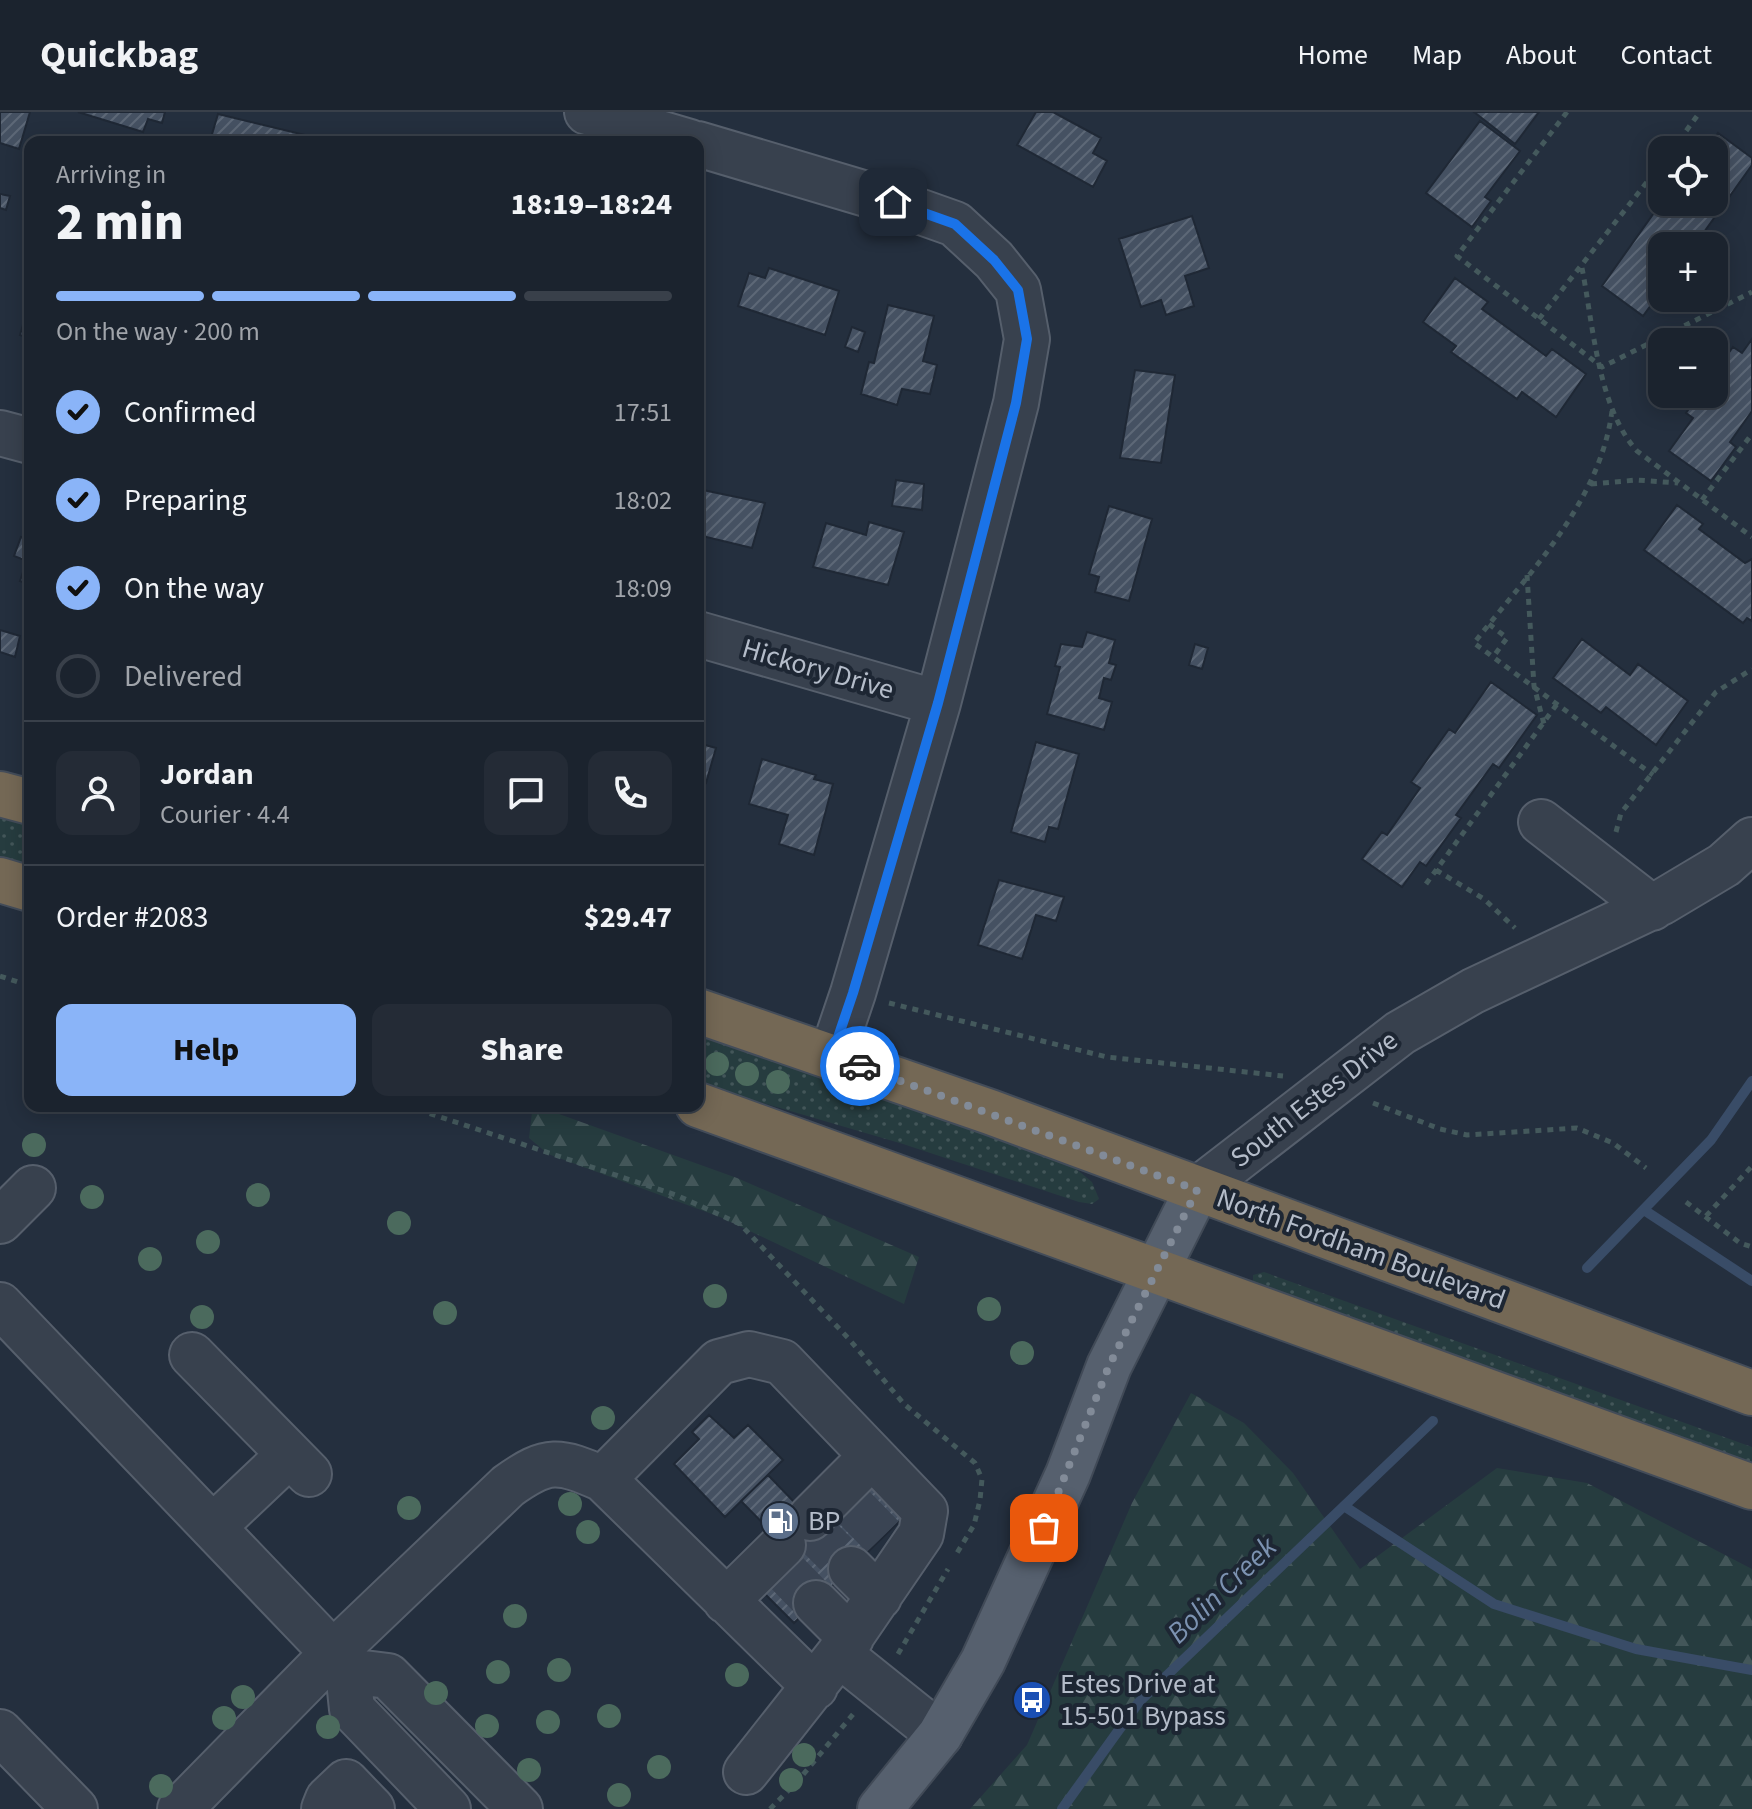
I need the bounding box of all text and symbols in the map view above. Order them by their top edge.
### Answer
text: Quickbag [40,28,198,82]
text: Home [1297,35,1368,75]
text: Map [1412,35,1462,75]
text: About [1506,35,1577,75]
text: Contact [1621,35,1712,75]
map controls [1648,136,1728,408]
button: locate [1648,136,1728,216]
text: Arriving in [56,156,166,193]
pin [859,168,927,236]
icon: home [871,180,915,224]
text: 18:19–18:24 [511,183,672,226]
text: 2 min [56,186,184,260]
button: + [1648,232,1728,312]
text: On the way · 200 m [56,313,260,350]
button: − [1648,328,1728,408]
icon: check [56,390,100,434]
text: Confirmed [124,391,257,434]
text: 17:51 [614,394,672,431]
icon: check [56,478,100,522]
text: Preparing [124,479,247,522]
text: 18:02 [614,482,672,519]
icon: check [56,566,100,610]
text: On the way [124,567,264,610]
text: 18:09 [614,570,672,607]
street label: Hickory Drive [737,628,899,710]
text: Delivered [124,655,243,698]
button: person [56,751,140,835]
button: chat [484,751,568,835]
button: phone [588,751,672,835]
text: Jordan [160,753,254,796]
text: Courier · 4.4 [160,796,290,833]
text: Order #2083 [56,896,209,939]
text: $29.47 [584,896,672,939]
button: Help [56,1004,356,1096]
button: Share [372,1004,672,1096]
street label: South Estes Drive [1222,1021,1406,1177]
courier [820,1026,900,1106]
icon: car [838,1044,882,1088]
street label: North Fordham Boulevard [1211,1178,1511,1320]
pin [1010,1494,1078,1562]
fuel station icon: BP [759,1500,801,1542]
place label: BP [808,1501,840,1541]
icon: bag [1022,1506,1066,1550]
water label: Bolin Creek [1157,1526,1287,1654]
place label: Estes Drive at 15-501 Bypass [1060,1664,1226,1736]
bus stop icon: Estes Drive at 15-501 Bypass [1011,1679,1053,1721]

